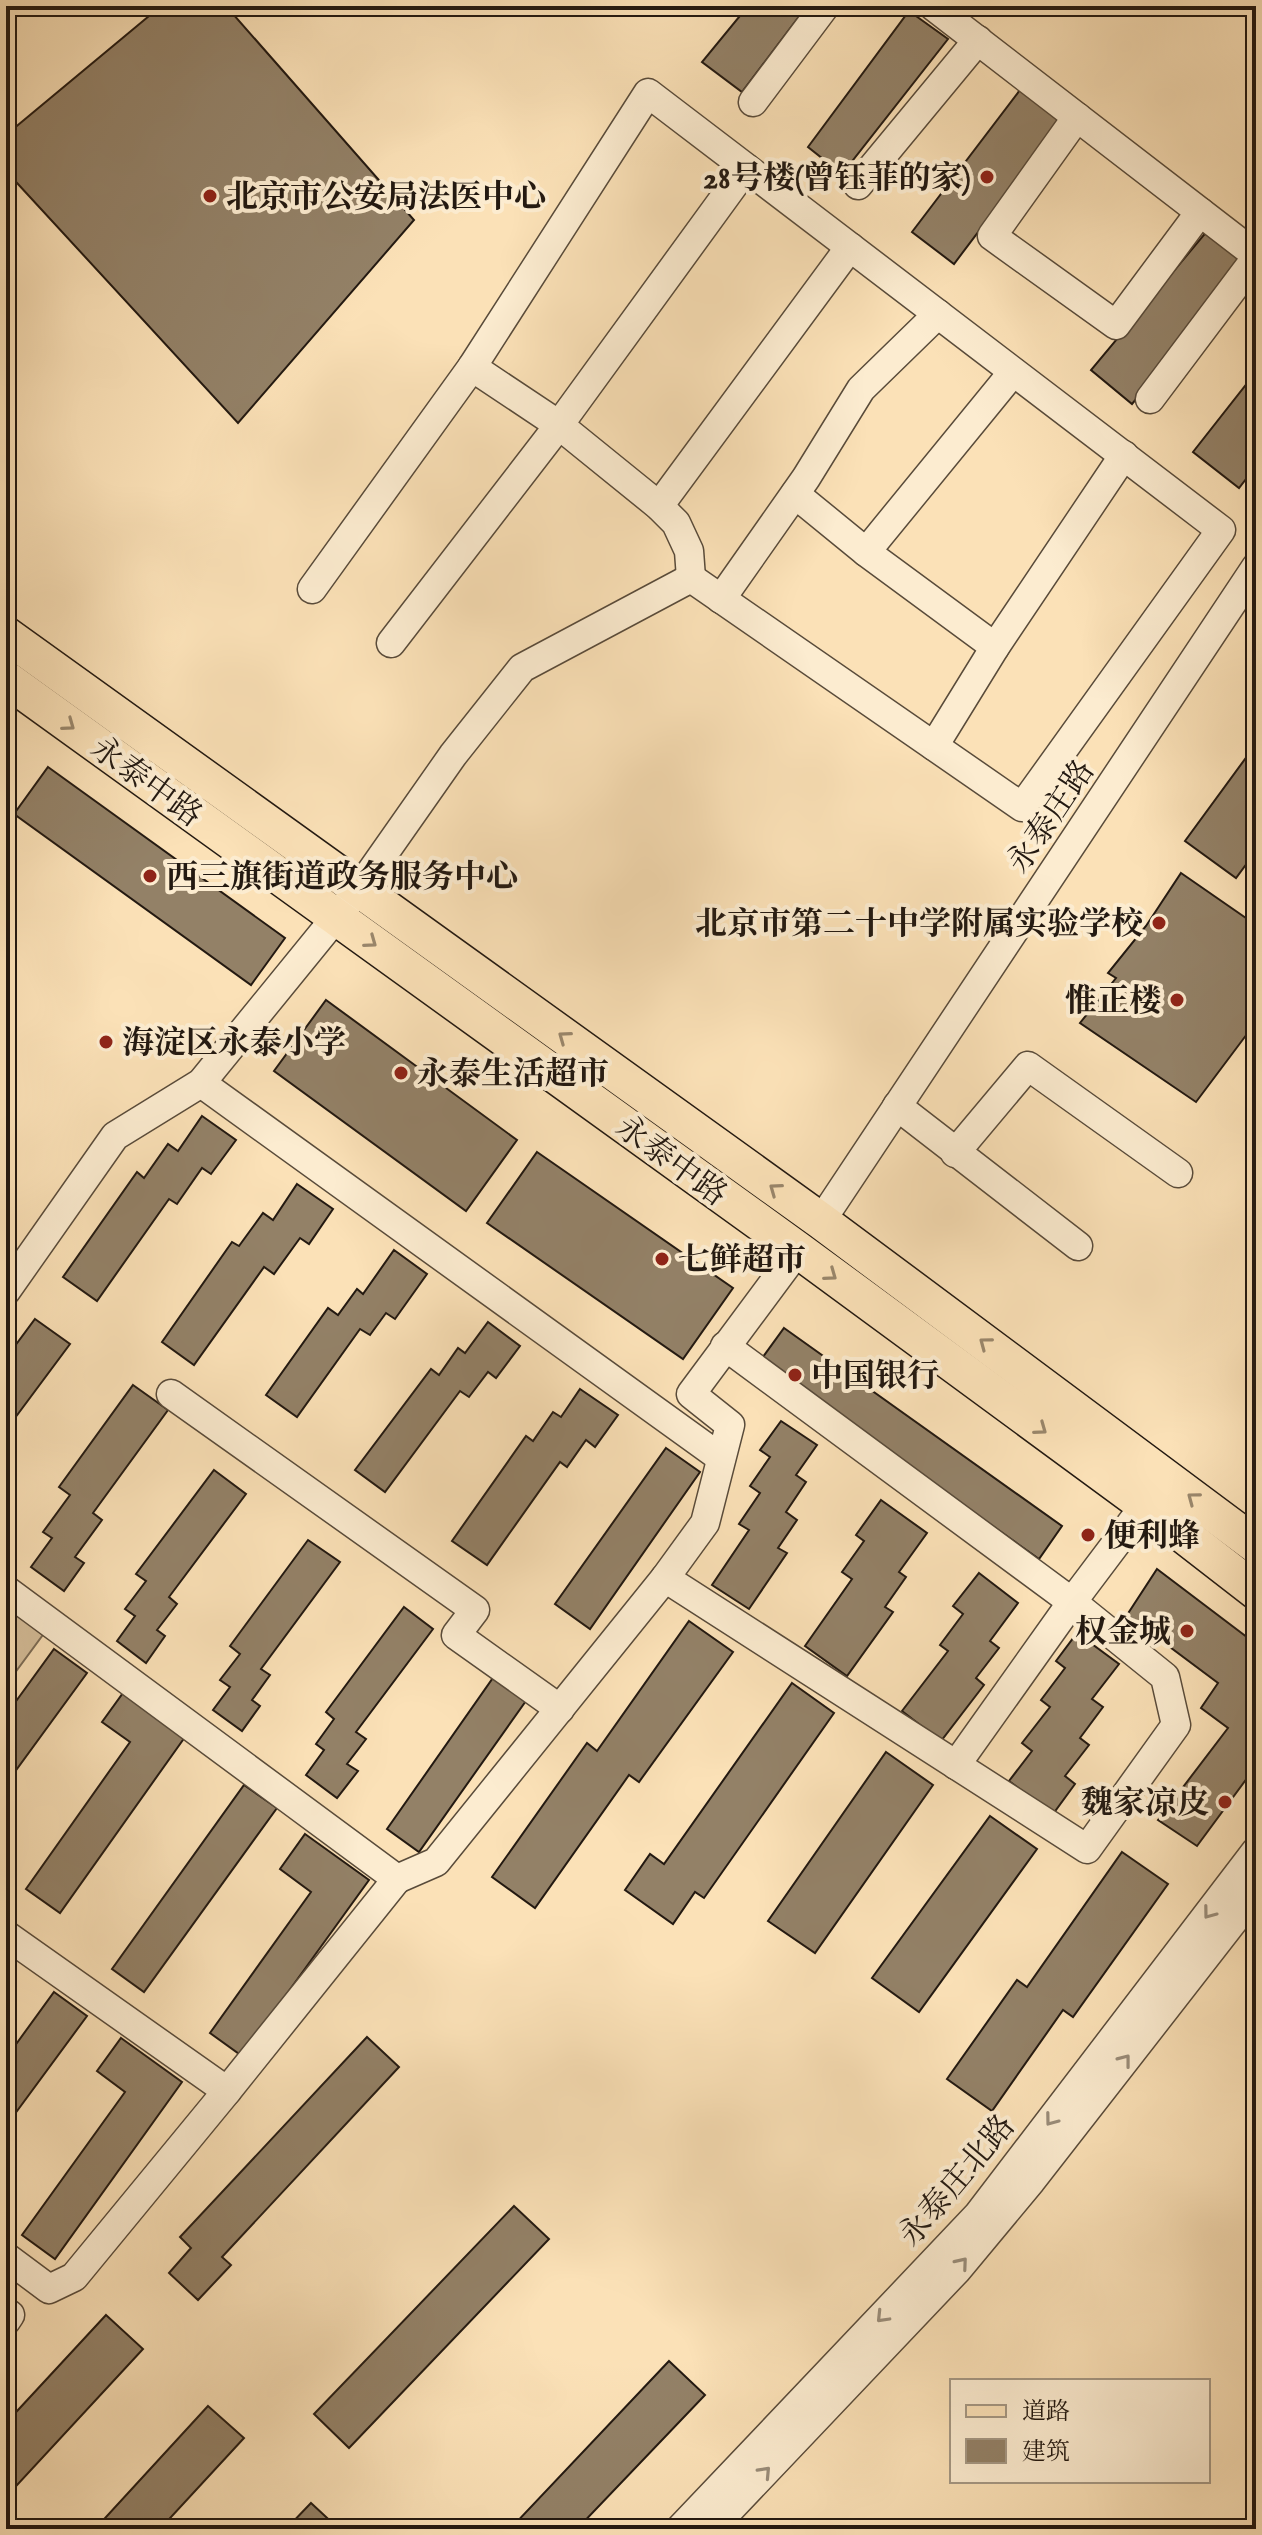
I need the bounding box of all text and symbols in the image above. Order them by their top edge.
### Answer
place label: 28号楼(曾钰菲的家) [703,159,971,200]
marker: 28号楼(曾钰菲的家) [978,168,996,186]
place label: 北京市公安局法医中心 [226,178,546,219]
marker: 北京市公安局法医中心 [201,187,219,205]
one-way arrow [61,715,75,729]
street label: 永泰中路 [82,729,209,837]
street label: 永泰庄路 [999,753,1105,882]
place label: 西三旗街道政务服务中心 [166,858,518,899]
marker: 西三旗街道政务服务中心 [141,867,159,885]
place label: 北京市第二十中学附属实验学校 [695,905,1143,946]
marker: 北京市第二十中学附属实验学校 [1150,914,1168,932]
one-way arrow [362,933,376,947]
place label: 惟正楼 [1065,982,1161,1023]
marker: 惟正楼 [1168,991,1186,1009]
place label: 海淀区永泰小学 [122,1024,346,1065]
one-way arrow [559,1032,573,1047]
marker: 海淀区永泰小学 [97,1033,115,1051]
place label: 永泰生活超市 [417,1055,609,1096]
marker: 永泰生活超市 [392,1064,410,1082]
street label: 永泰中路 [607,1108,734,1216]
one-way arrow [770,1184,784,1199]
place label: 七鲜超市 [678,1241,806,1282]
marker: 七鲜超市 [653,1250,671,1268]
one-way arrow [822,1265,837,1280]
one-way arrow [979,1339,993,1353]
place label: 中国银行 [811,1357,939,1398]
marker: 中国银行 [786,1366,804,1384]
one-way arrow [1032,1419,1047,1433]
one-way arrow [1188,1494,1202,1508]
place label: 便利蜂 [1104,1517,1200,1558]
marker: 便利蜂 [1079,1526,1097,1544]
place label: 权金城 [1075,1613,1171,1654]
marker: 权金城 [1178,1622,1196,1640]
place label: 魏家凉皮 [1081,1784,1209,1825]
marker: 魏家凉皮 [1216,1793,1234,1811]
one-way arrow [1204,1904,1218,1919]
one-way arrow [1115,2055,1130,2069]
street label: 永泰庄北路 [891,2107,1025,2256]
one-way arrow [1046,2111,1061,2126]
one-way arrow [953,2257,967,2272]
one-way arrow [876,2308,891,2322]
legend [950,2379,1210,2483]
text: 道路 [1022,2397,1070,2428]
text: 建筑 [1022,2437,1070,2468]
one-way arrow [756,2467,770,2482]

